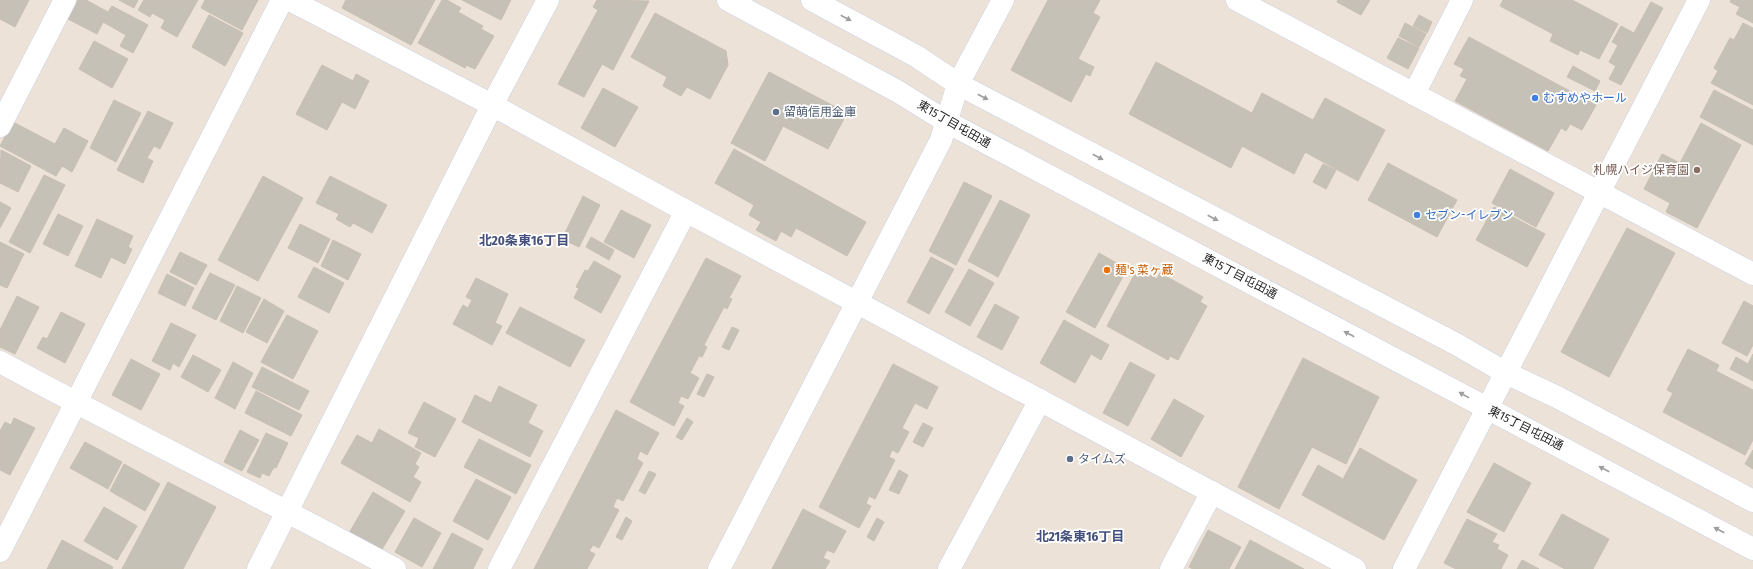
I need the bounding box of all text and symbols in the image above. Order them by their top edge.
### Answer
one-way arrow [840,15,852,22]
place label: むすめやホール [1543,91,1627,105]
marker: むすめやホール [1530,93,1540,103]
one-way arrow [977,94,989,100]
street label: 東15丁目屯田通 [915,97,993,151]
place label: 留萌信用金庫 [784,105,856,119]
marker: 留萌信用金庫 [771,107,781,117]
one-way arrow [1092,154,1104,161]
place label: 札幌ハイジ保育園 [1593,163,1689,177]
marker: 札幌ハイジ保育園 [1692,165,1702,175]
place label: セブン-イレブン [1425,208,1513,222]
marker: セブン-イレブン [1412,210,1422,220]
one-way arrow [1207,214,1219,221]
district label: 北20条東16丁目 [479,233,569,248]
street label: 東15丁目屯田通 [1200,251,1280,301]
place label: 麺's 菜ヶ蔵 [1115,263,1173,277]
marker: 麺's 菜ヶ蔵 [1102,265,1112,275]
one-way arrow [1344,331,1355,337]
one-way arrow [1458,392,1470,399]
street label: 東15丁目屯田通 [1486,403,1566,453]
place label: タイムズ [1078,452,1126,466]
marker: タイムズ [1065,454,1075,464]
one-way arrow [1598,466,1610,472]
one-way arrow [1713,527,1724,534]
district label: 北21条東16丁目 [1036,529,1124,544]

